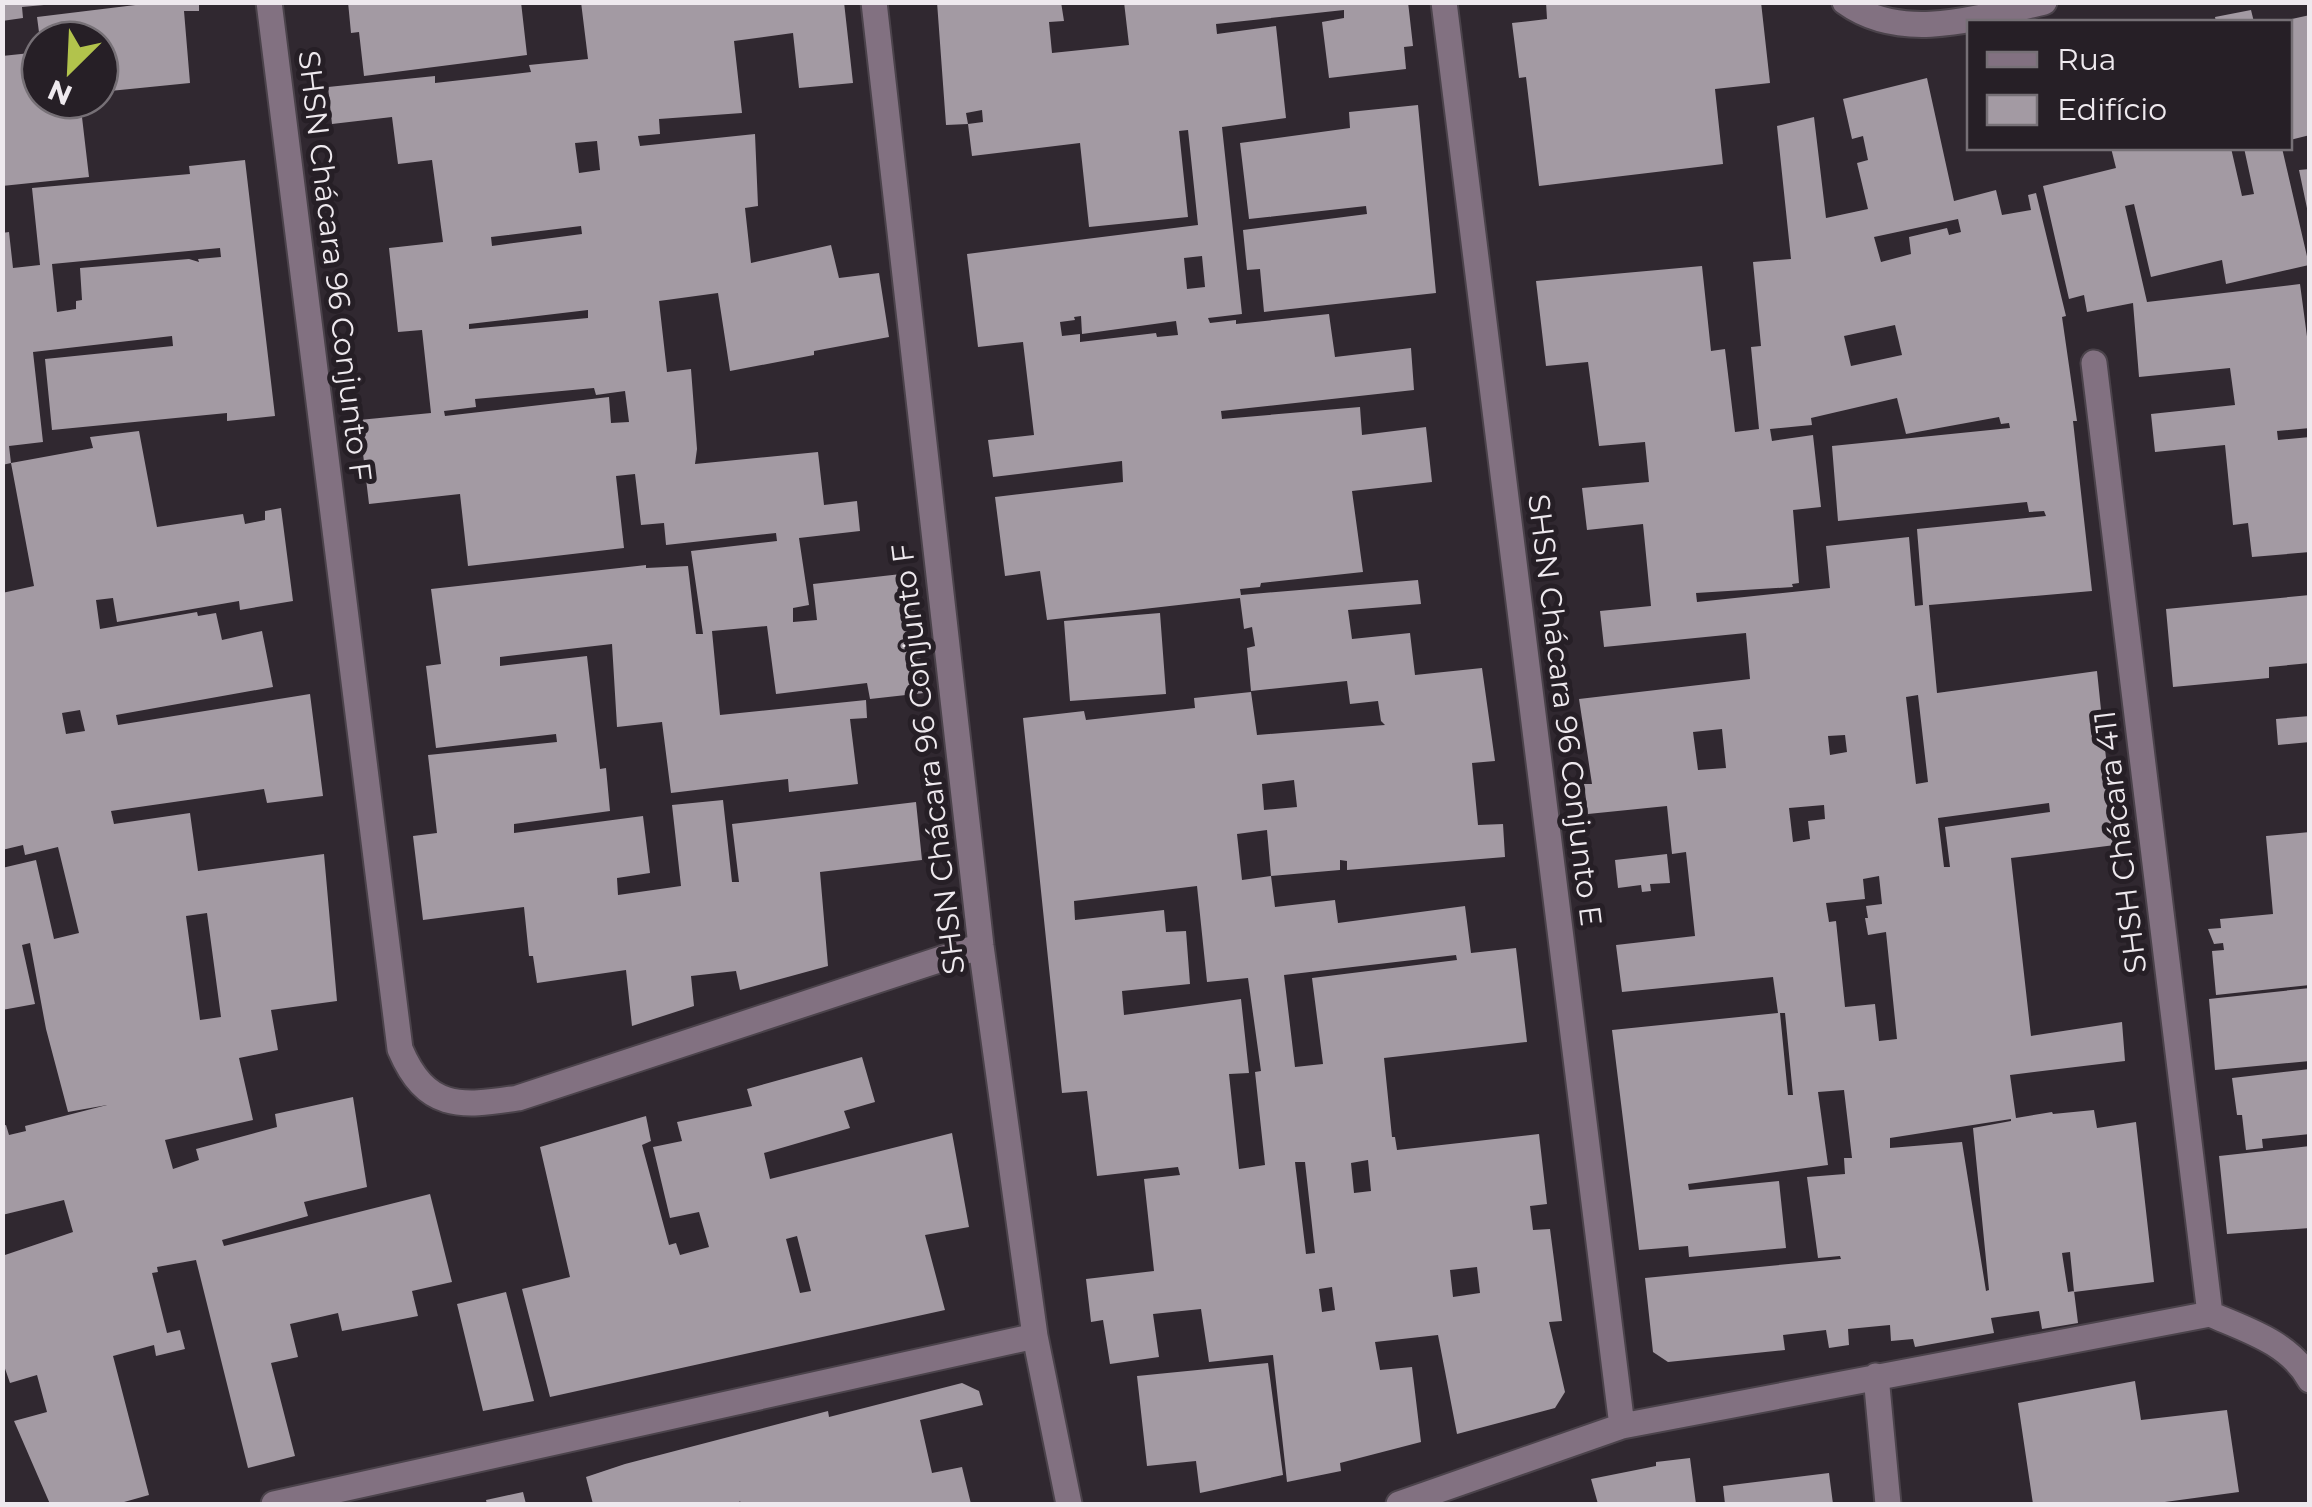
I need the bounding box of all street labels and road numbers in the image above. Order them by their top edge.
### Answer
street label: SHSN Chácara 96 Conjunto F [290,48,380,484]
street label: SHSN Chácara 96 Conjunto E [1520,492,1610,928]
street label: SHSN Chácara 96 Conjunto F [883,541,973,977]
street label: SHSH Chácara 411 [2086,708,2154,976]

